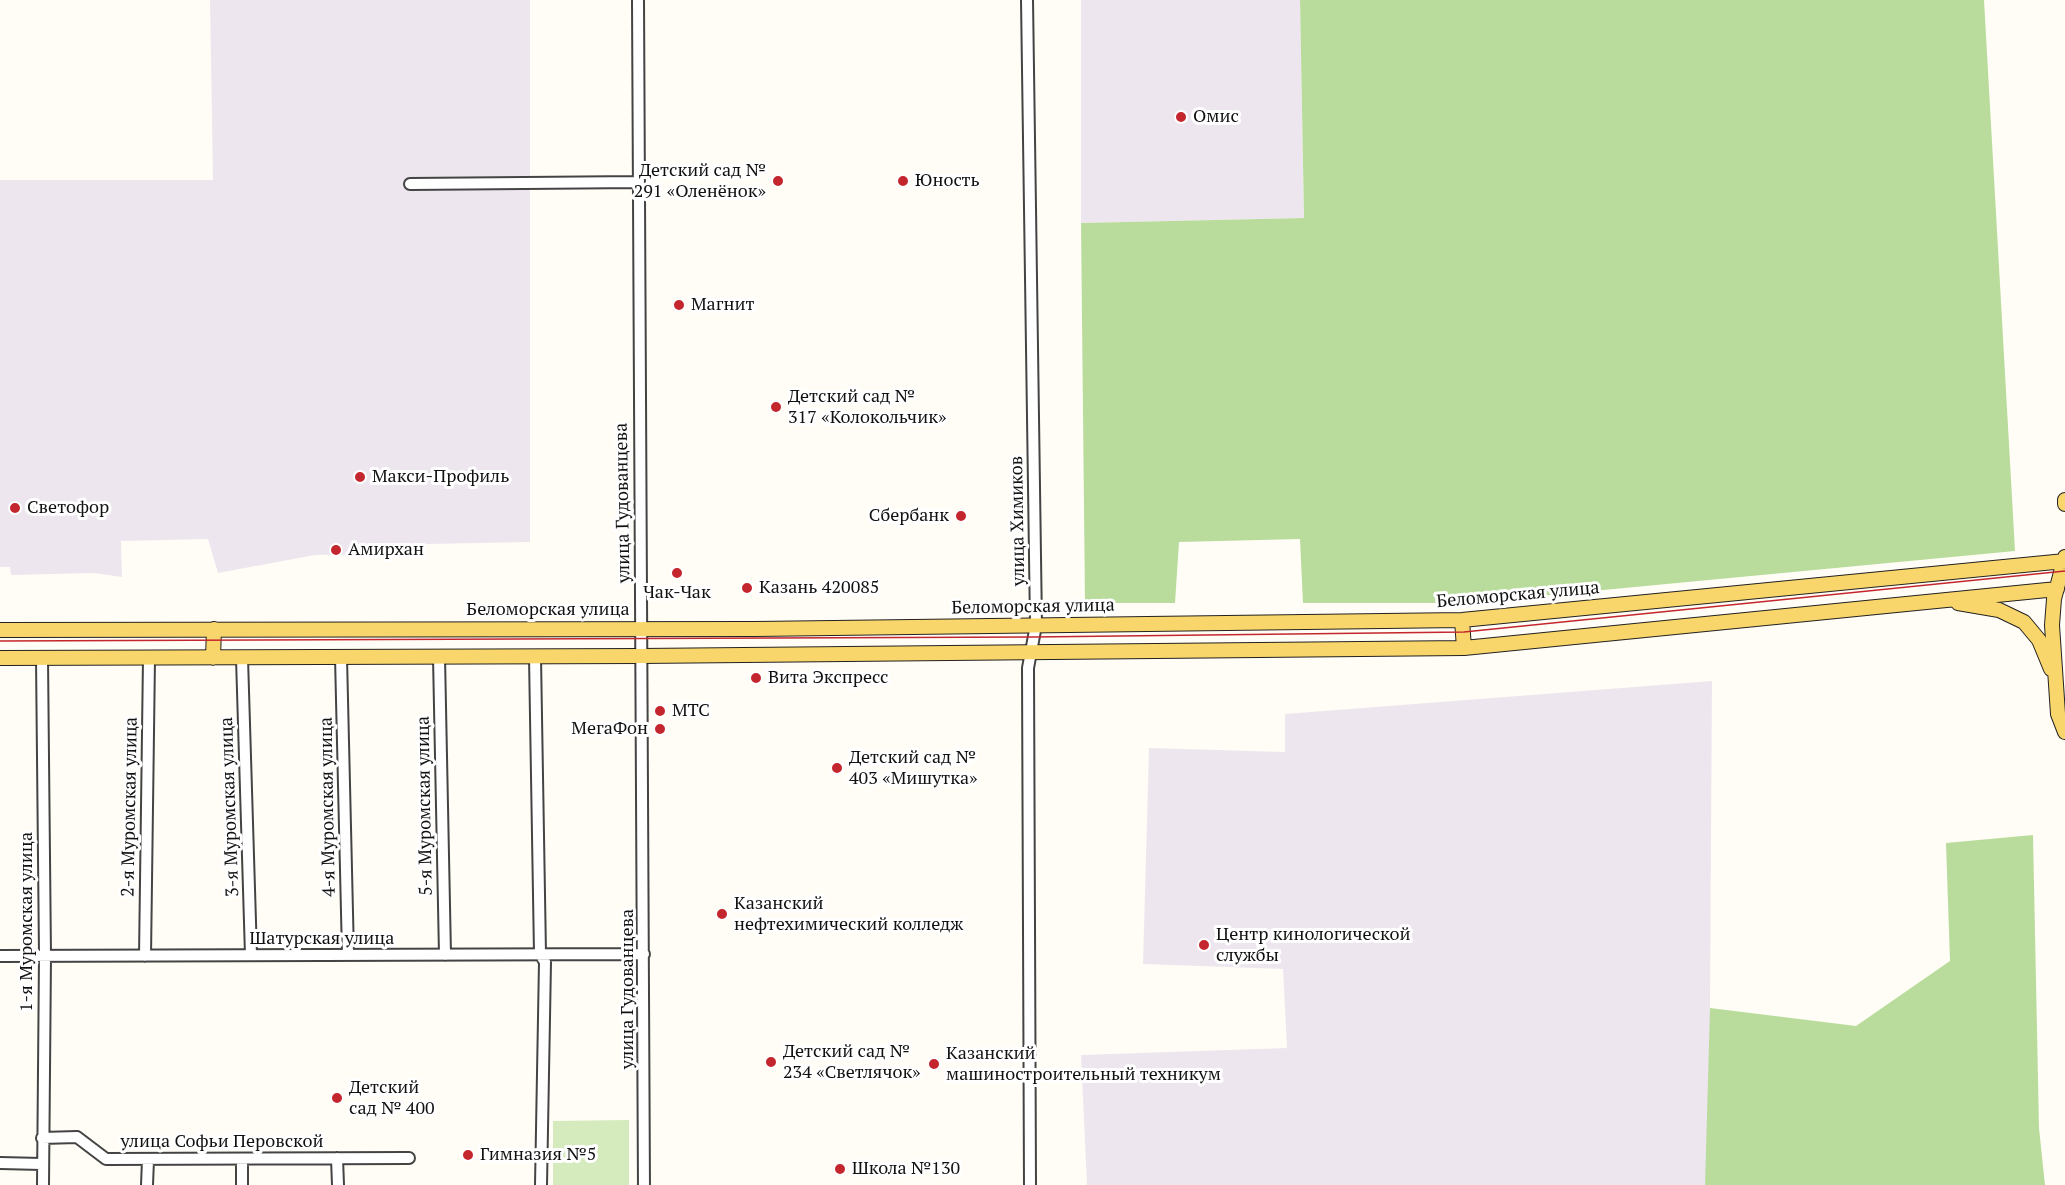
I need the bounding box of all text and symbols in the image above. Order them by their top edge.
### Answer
place label: Омис [1193,106,1239,128]
marker: Омис [1174,110,1188,124]
place label: Детский сад № 291 «Оленёнок» [634,160,766,202]
place label: Юность [915,170,980,192]
marker: Детский сад № 291 «Оленёнок» [771,174,785,188]
marker: Юность [896,174,910,188]
place label: Магнит [691,294,754,316]
marker: Магнит [672,298,686,312]
place label: Детский сад № 317 «Колокольчик» [788,386,946,428]
marker: Детский сад № 317 «Колокольчик» [769,400,783,414]
street label: улица Гудованцева [611,423,635,583]
street label: улица Химиков [1006,456,1030,586]
place label: Макси-Профиль [372,466,509,488]
marker: Макси-Профиль [353,470,367,484]
place label: Светофор [27,497,109,519]
marker: Светофор [8,501,22,515]
place label: Сбербанк [869,505,949,527]
marker: Сбербанк [954,509,968,523]
place label: Амирхан [348,539,424,561]
marker: Амирхан [329,543,343,557]
marker: Чак-Чак [670,566,684,580]
place label: Казань 420085 [759,577,879,599]
street label: Беломорская улица [1436,577,1600,613]
marker: Казань 420085 [740,581,754,595]
place label: Чак-Чак [643,582,711,604]
street label: Беломорская улица [951,595,1115,619]
street label: Беломорская улица [466,599,630,621]
place label: Вита Экспресс [768,667,888,689]
marker: Вита Экспресс [749,671,763,685]
place label: МТС [672,700,710,722]
marker: МТС [653,704,667,718]
street label: 5-я Муромская улица [413,716,437,896]
street label: 2-я Муромская улица [118,717,142,897]
street label: 3-я Муромская улица [216,717,244,897]
street label: 4-я Муромская улица [316,717,340,897]
place label: МегаФон [571,718,648,740]
marker: МегаФон [653,722,667,736]
place label: Детский сад № 403 «Мишутка» [849,747,978,789]
marker: Детский сад № 403 «Мишутка» [830,761,844,775]
street label: 1-я Муромская улица [16,832,38,1012]
place label: Казанский нефтехимический колледж [734,893,963,936]
marker: Казанский нефтехимический колледж [715,907,729,921]
street label: улица Гудованцева [617,909,639,1069]
place label: Центр кинологической службы [1216,924,1411,966]
street label: Шатурская улица [250,928,394,950]
marker: Центр кинологической службы [1197,938,1211,952]
place label: Детский сад № 234 «Светлячок» [783,1041,921,1084]
place label: Казанский машиностроительный техникум [946,1043,1221,1086]
marker: Детский сад № 234 «Светлячок» [764,1055,778,1069]
marker: Казанский машиностроительный техникум [927,1057,941,1071]
place label: Детский сад № 400 [349,1077,435,1120]
marker: Детский сад № 400 [330,1091,344,1105]
street label: улица Софьи Перовской [120,1131,324,1153]
place label: Гимназия №5 [480,1144,596,1166]
marker: Гимназия №5 [461,1148,475,1162]
place label: Школа №130 [852,1158,960,1180]
marker: Школа №130 [833,1162,847,1176]

